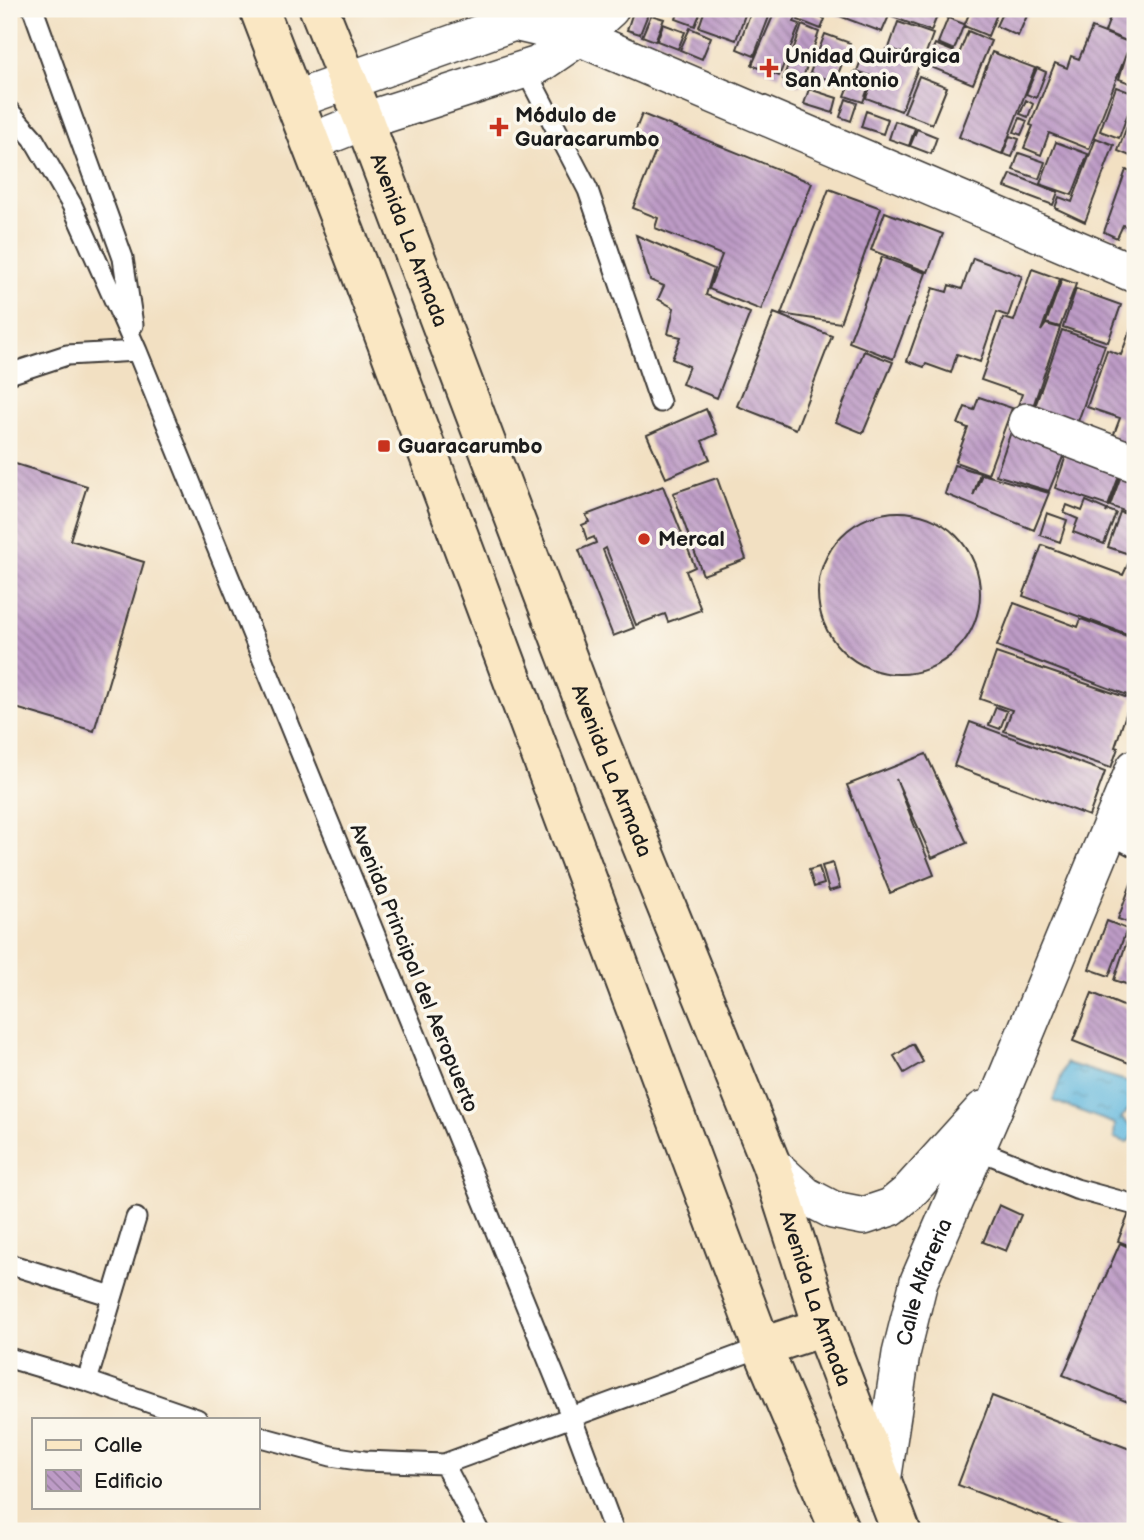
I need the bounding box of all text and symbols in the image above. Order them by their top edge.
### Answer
place label: Unidad Quirúrgica San Antonio [785,44,960,93]
marker: Unidad Quirúrgica San Antonio [759,58,779,78]
place label: Módulo de Guaracarumbo [515,103,659,152]
marker: Módulo de Guaracarumbo [489,117,509,137]
street label: Avenida La Armada [365,150,453,330]
place label: Guaracarumbo [398,434,542,459]
marker: Guaracarumbo [376,438,392,454]
place label: Mercal [658,527,725,552]
marker: Mercal [636,531,652,547]
street label: Avenida La Armada [566,681,658,861]
street label: Avenida Principal del Aeropuerto [344,820,484,1116]
street label: Avenida La Armada [774,1208,857,1390]
street label: Calle Alfareria [891,1214,957,1348]
legend [32,1418,259,1508]
text: Calle [94,1433,143,1458]
text: Edificio [94,1469,163,1494]

